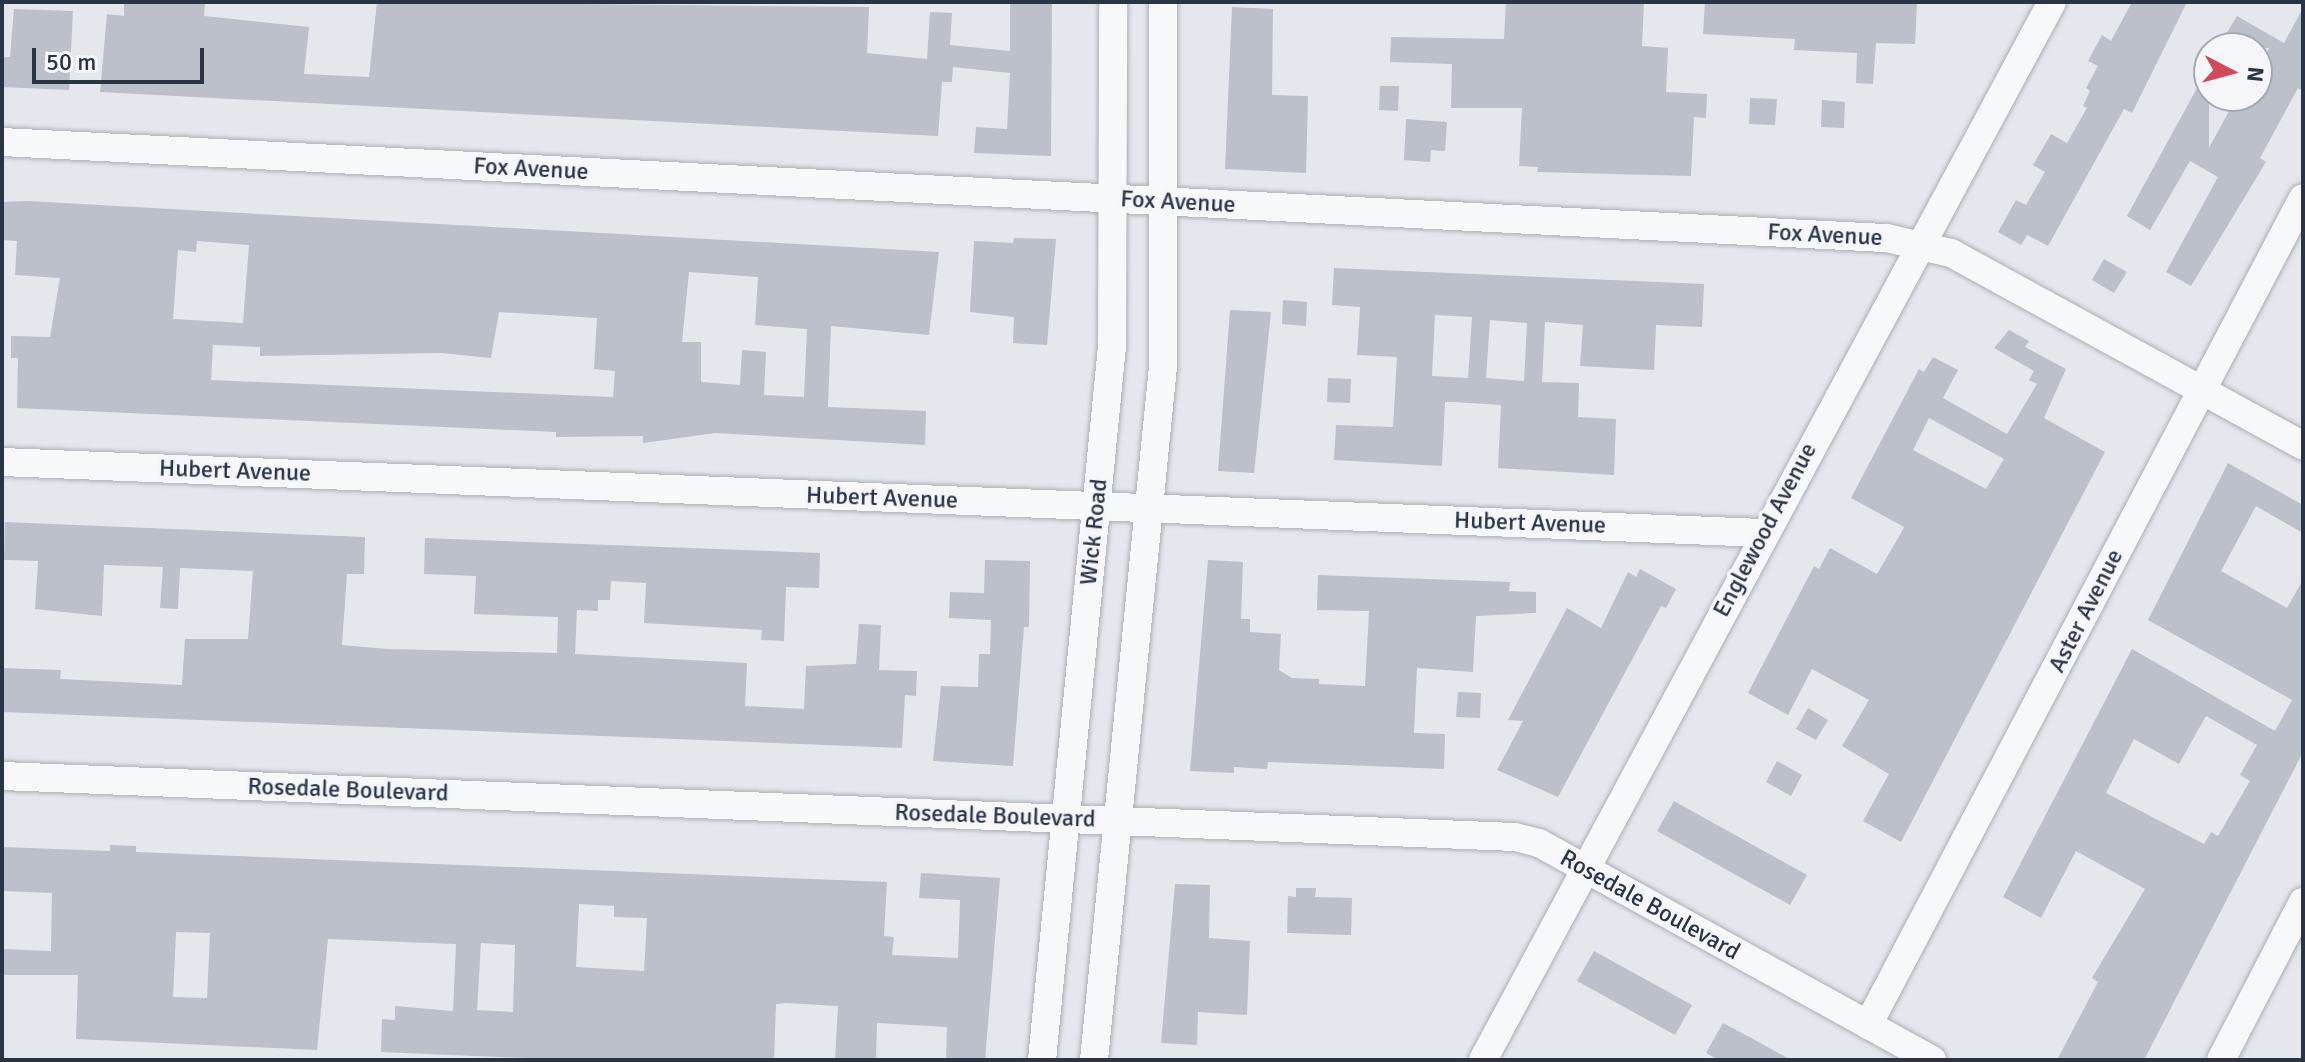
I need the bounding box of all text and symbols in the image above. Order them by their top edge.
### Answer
scale bar [36,32,208,82]
north arrow [2193,32,2273,112]
text: 50 m [46,47,96,77]
text: N [2241,65,2270,83]
street label: Fox Avenue [473,152,589,186]
street label: Fox Avenue [1120,185,1236,219]
street label: Fox Avenue [1767,218,1883,252]
street label: Englewood Avenue [1707,438,1823,622]
street label: Hubert Avenue [159,454,311,488]
street label: Wick Road [1074,477,1114,587]
street label: Hubert Avenue [806,481,958,515]
street label: Hubert Avenue [1454,506,1606,540]
street label: Aster Avenue [2043,545,2129,677]
street label: Rosedale Boulevard [247,772,449,808]
street label: Rosedale Boulevard [894,798,1096,834]
street label: Rosedale Boulevard [1555,844,1745,966]

